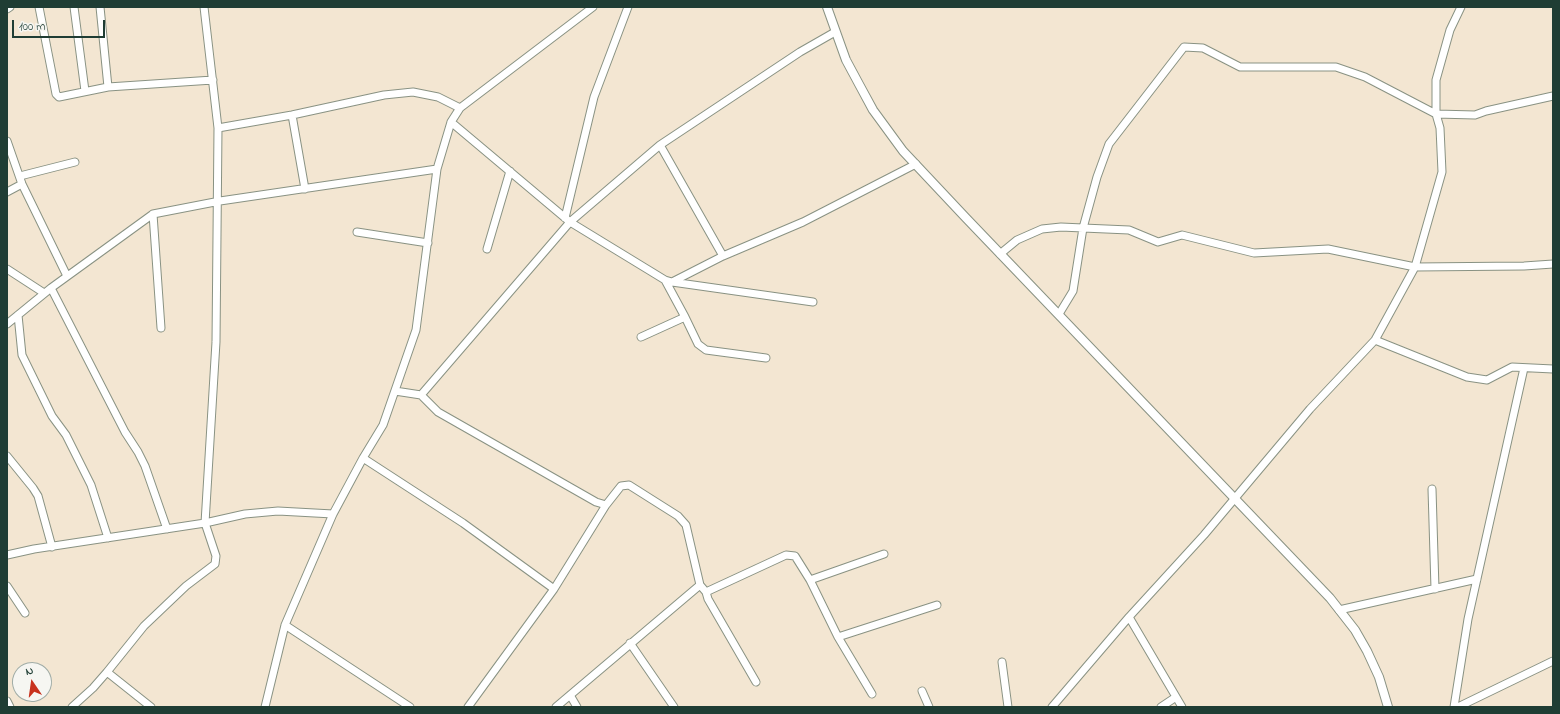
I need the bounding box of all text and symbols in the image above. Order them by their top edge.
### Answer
scale bar [14,12,107,38]
text: 100 m [19,18,46,36]
north arrow [12,662,52,702]
text: N [24,663,35,680]

